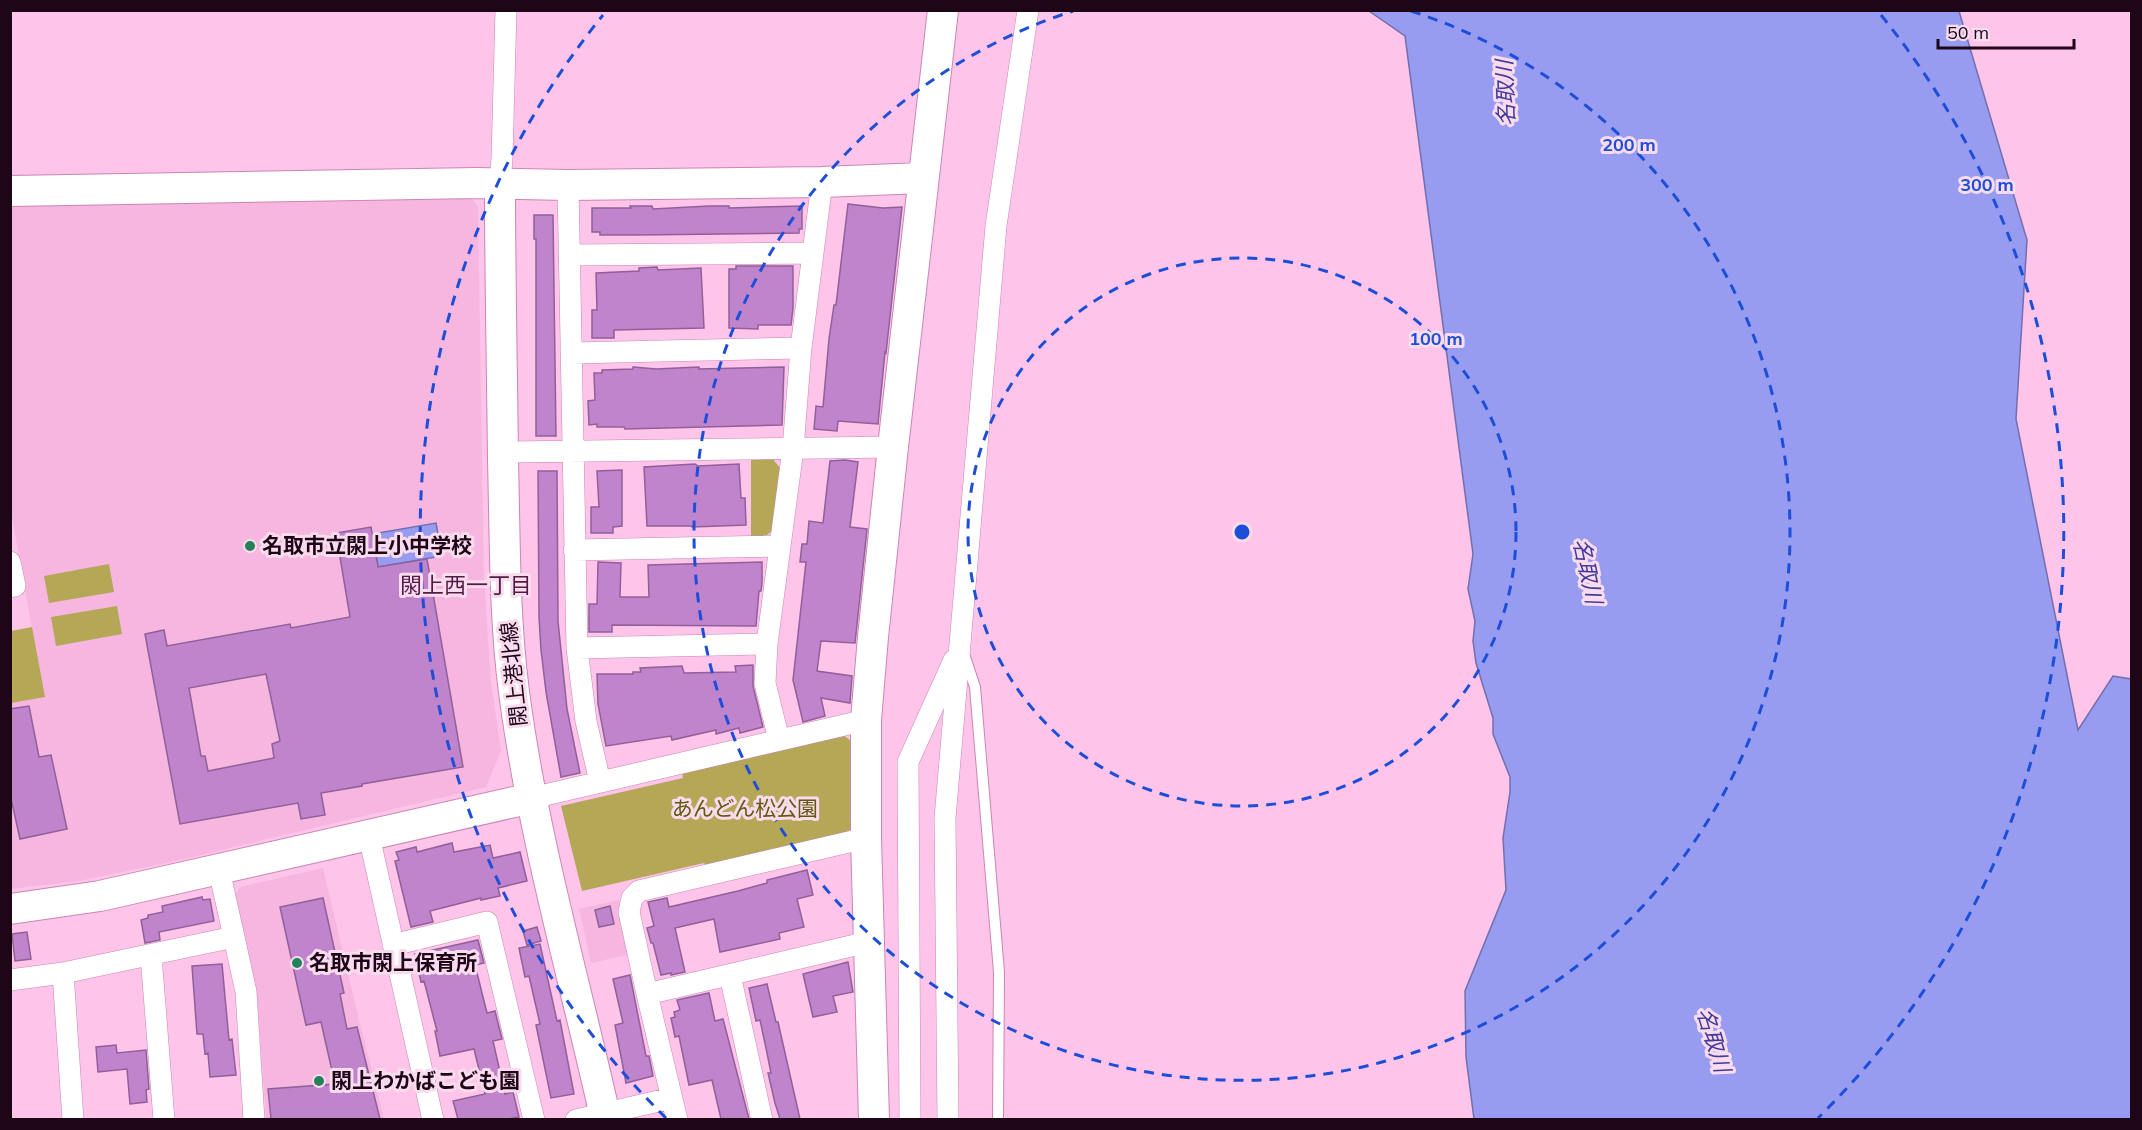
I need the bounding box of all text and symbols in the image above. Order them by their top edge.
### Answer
scale bar [1938,12,2074,50]
text: 50 m [1947,21,1989,44]
water label: 名取川 [1490,58,1520,126]
text: 200 m [1602,133,1656,156]
text: 300 m [1960,173,2014,196]
text: 100 m [1409,327,1463,350]
centre of rings [1232,522,1252,542]
place label: 名取市立閖上小中学校 [262,532,472,558]
water label: 名取川 [1567,536,1609,608]
marker: 名取市立閖上小中学校 [243,539,257,553]
district label: 閖上西一丁目 [400,571,532,599]
street label: 閖上港北線 [495,621,531,728]
park label: あんどん松公園 [672,795,818,821]
place label: 名取市閖上保育所 [309,949,477,975]
marker: 名取市閖上保育所 [290,956,304,970]
water label: 名取川 [1691,1004,1738,1078]
place label: 閖上わかばこども園 [331,1067,520,1093]
marker: 閖上わかばこども園 [312,1074,326,1088]

